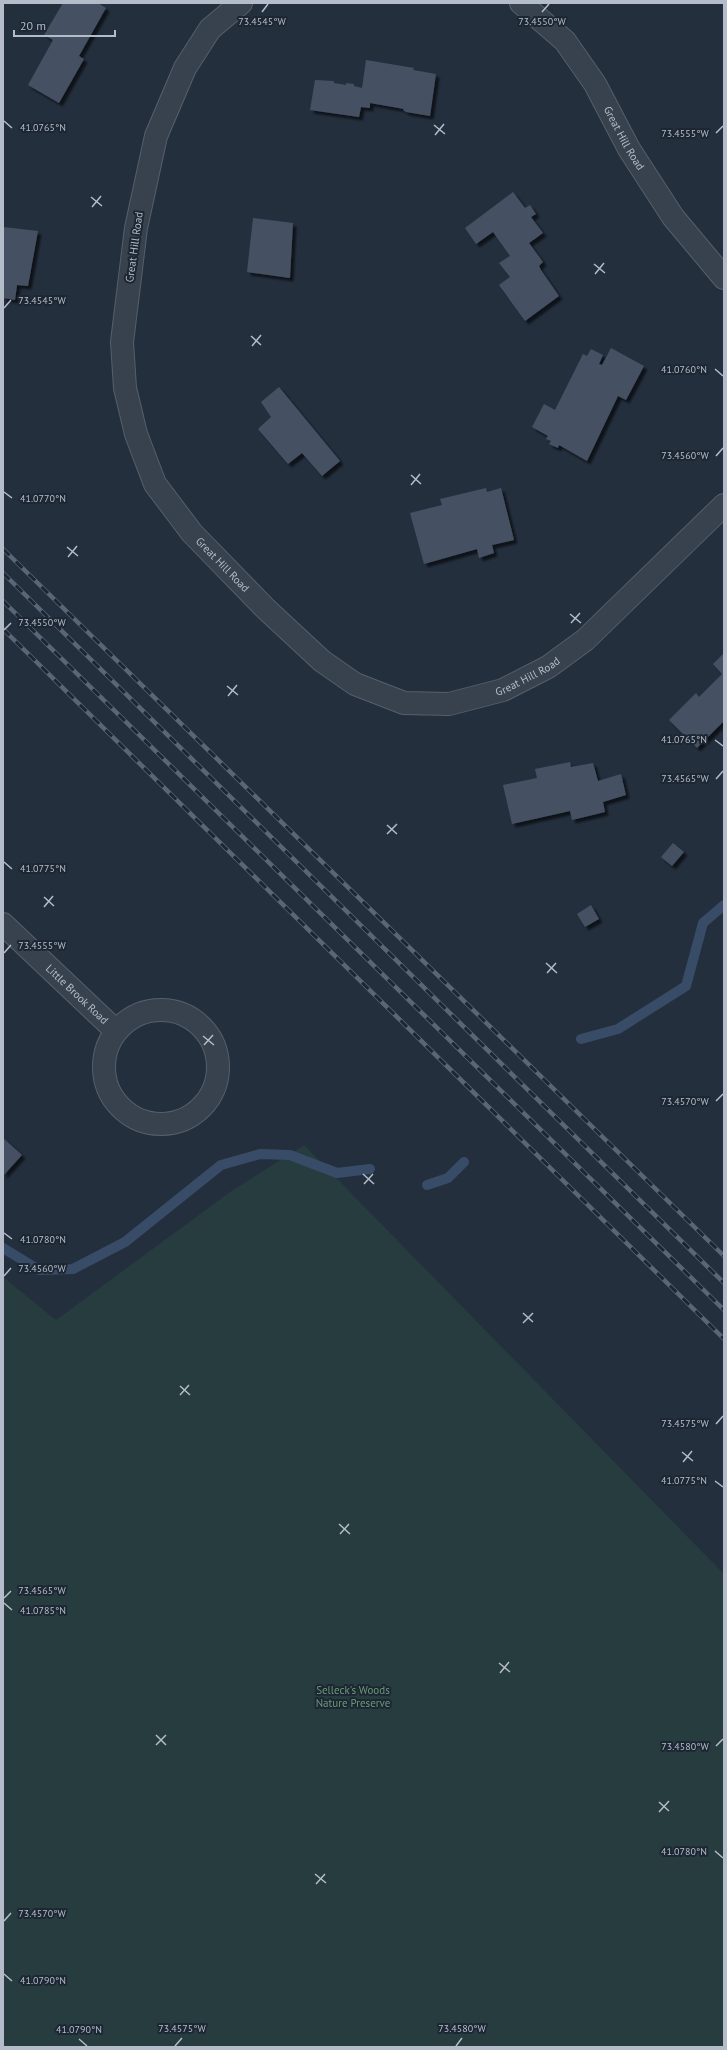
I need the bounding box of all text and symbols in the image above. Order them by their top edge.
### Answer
scale bar [14,12,115,38]
text: 73.4545°W [238,15,286,28]
text: 73.4550°W [518,15,566,28]
text: 20 m [20,18,46,33]
street label: Great Hill Road [601,104,648,173]
text: 41.0765°N [20,121,66,134]
text: 73.4555°W [661,127,709,140]
street label: Great Hill Road [122,211,146,283]
text: 73.4545°W [18,294,66,307]
text: 41.0760°N [661,363,707,376]
text: 73.4560°W [661,449,709,462]
text: 41.0770°N [20,492,66,505]
street label: Great Hill Road [193,534,253,595]
text: 73.4550°W [18,616,66,629]
street label: Great Hill Road [494,654,563,699]
text: 41.0765°N [661,733,707,746]
text: 73.4565°W [661,772,709,785]
text: 41.0775°N [20,862,66,875]
text: 73.4555°W [18,939,66,952]
street label: Little Brook Road [43,961,111,1027]
text: 73.4570°W [661,1095,709,1108]
text: 41.0780°N [20,1233,66,1246]
text: 73.4560°W [18,1262,66,1275]
text: 73.4575°W [661,1417,709,1430]
text: 41.0775°N [661,1474,707,1487]
text: 73.4565°W [18,1584,66,1597]
text: 41.0785°N [20,1604,66,1617]
park label: Selleck's Woods Nature Preserve [316,1683,391,1710]
text: 73.4580°W [661,1740,709,1753]
text: 41.0780°N [661,1845,707,1858]
text: 73.4570°W [18,1907,66,1920]
text: 41.0790°N [20,1974,66,1987]
text: 73.4575°W [158,2022,206,2035]
text: 73.4580°W [438,2022,486,2035]
text: 41.0790°N [56,2023,102,2036]

